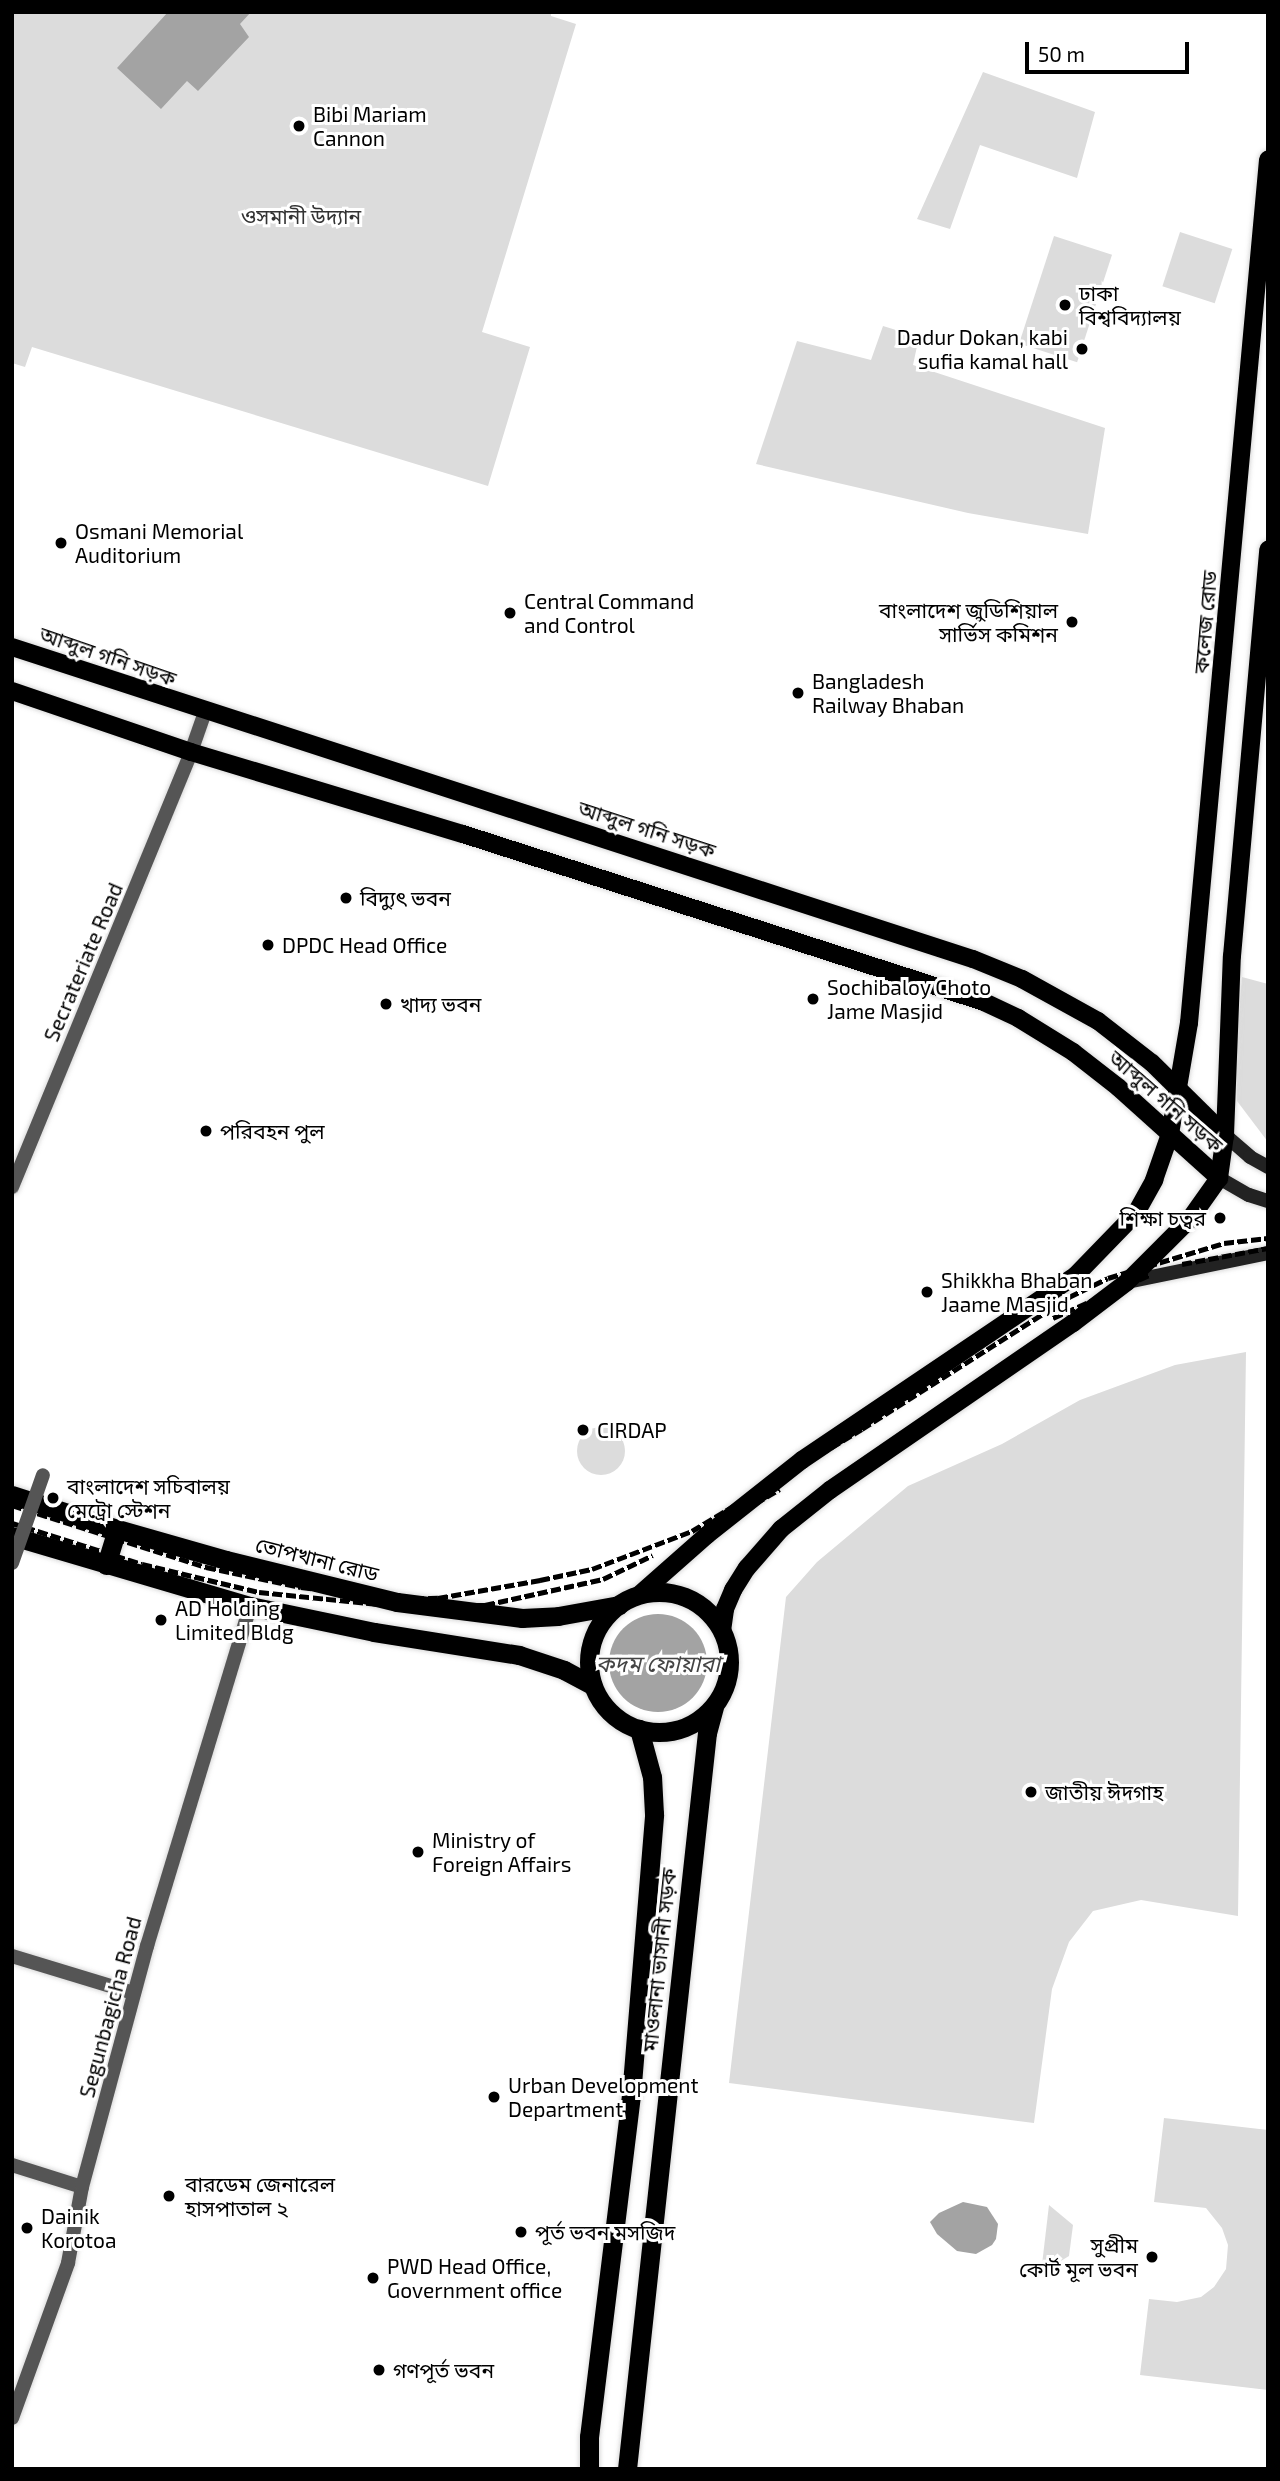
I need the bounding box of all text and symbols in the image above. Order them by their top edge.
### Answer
scale bar [1028,28,1192,72]
text: 50 m [1038,41,1085,66]
place label: Bibi Mariam Cannon [313,101,427,151]
marker: Bibi Mariam Cannon [291,118,307,134]
park label: ওসমানী উদ্যান [241,203,361,229]
place label: ঢাকা বিশ্ববিদ্যালয় [1079,280,1181,330]
marker: ঢাকা বিশ্ববিদ্যালয় [1057,297,1073,313]
place label: Dadur Dokan, kabi sufia kamal hall [896,324,1068,374]
marker: Dadur Dokan, kabi sufia kamal hall [1074,341,1090,357]
place label: Osmani Memorial Auditorium [75,518,243,568]
marker: Osmani Memorial Auditorium [53,535,69,551]
street label: কলেজ রোড [1188,569,1222,675]
place label: Central Command and Control [524,588,695,638]
place label: বাংলাদেশ জুডিশিয়াল সার্ভিস কমিশন [879,597,1058,647]
marker: Central Command and Control [502,605,518,621]
marker: বাংলাদেশ জুডিশিয়াল সার্ভিস কমিশন [1064,614,1080,630]
street label: আব্দুল গনি সড়ক [36,621,180,691]
place label: Bangladesh Railway Bhaban [812,668,965,718]
marker: Bangladesh Railway Bhaban [790,685,806,701]
street label: আব্দুল গনি সড়ক [575,795,719,863]
street label: Secrateriate Road [38,879,128,1045]
place label: বিদ্যুৎ ভবন [360,885,451,911]
marker: বিদ্যুৎ ভবন [338,890,354,906]
place label: DPDC Head Office [282,932,447,958]
marker: DPDC Head Office [260,937,276,953]
place label: Sochibaloy Choto Jame Masjid [827,974,992,1024]
place label: খাদ্য ভবন [400,991,481,1017]
marker: Sochibaloy Choto Jame Masjid [805,991,821,1007]
marker: খাদ্য ভবন [378,996,394,1012]
street label: আব্দুল গনি সড়ক [1104,1045,1228,1157]
place label: পরিবহন পুল [220,1118,325,1144]
marker: পরিবহন পুল [198,1123,214,1139]
place label: শিক্ষা চত্বর [1120,1205,1206,1231]
marker: শিক্ষা চত্বর [1212,1210,1228,1226]
place label: Shikkha Bhaban Jaame Masjid [941,1267,1092,1317]
marker: Shikkha Bhaban Jaame Masjid [919,1284,935,1300]
place label: CIRDAP [597,1417,667,1443]
marker: CIRDAP [575,1422,591,1438]
place label: বাংলাদেশ সচিবালয় মেট্রো স্টেশন [67,1473,230,1523]
marker: বাংলাদেশ সচিবালয় মেট্রো স্টেশন [45,1490,61,1506]
street label: তোপখানা রোড [253,1532,381,1586]
place label: AD Holding Limited Bldg [175,1595,294,1645]
marker: AD Holding Limited Bldg [153,1612,169,1628]
water label: কদম ফোয়ারা [596,1649,720,1677]
place label: জাতীয় ঈদগাহ [1045,1779,1163,1805]
marker: জাতীয় ঈদগাহ [1023,1784,1039,1800]
place label: Ministry of Foreign Affairs [432,1827,572,1877]
marker: Ministry of Foreign Affairs [410,1844,426,1860]
street label: মাওলানা ভাসানী সড়ক [637,1867,681,2053]
street label: Segunbagicha Road [74,1914,146,2100]
place label: Urban Development Department [508,2072,698,2122]
marker: Urban Development Department [486,2089,502,2105]
place label: বারডেম জেনারেল হাসপাতাল ২ [185,2171,335,2221]
marker: বারডেম জেনারেল হাসপাতাল ২ [159,2186,179,2206]
place label: Dainik Korotoa [41,2203,117,2253]
place label: পূর্ত ভবন মসজিদ [535,2219,675,2245]
marker: Dainik Korotoa [19,2220,35,2236]
marker: পূর্ত ভবন মসজিদ [513,2224,529,2240]
place label: সুপ্রীম কোর্ট মূল ভবন [1019,2232,1138,2282]
marker: সুপ্রীম কোর্ট মূল ভবন [1144,2249,1160,2265]
place label: PWD Head Office, Government office [387,2253,562,2303]
marker: PWD Head Office, Government office [365,2270,381,2286]
place label: গণপূর্ত ভবন [393,2357,494,2383]
marker: গণপূর্ত ভবন [371,2362,387,2378]

